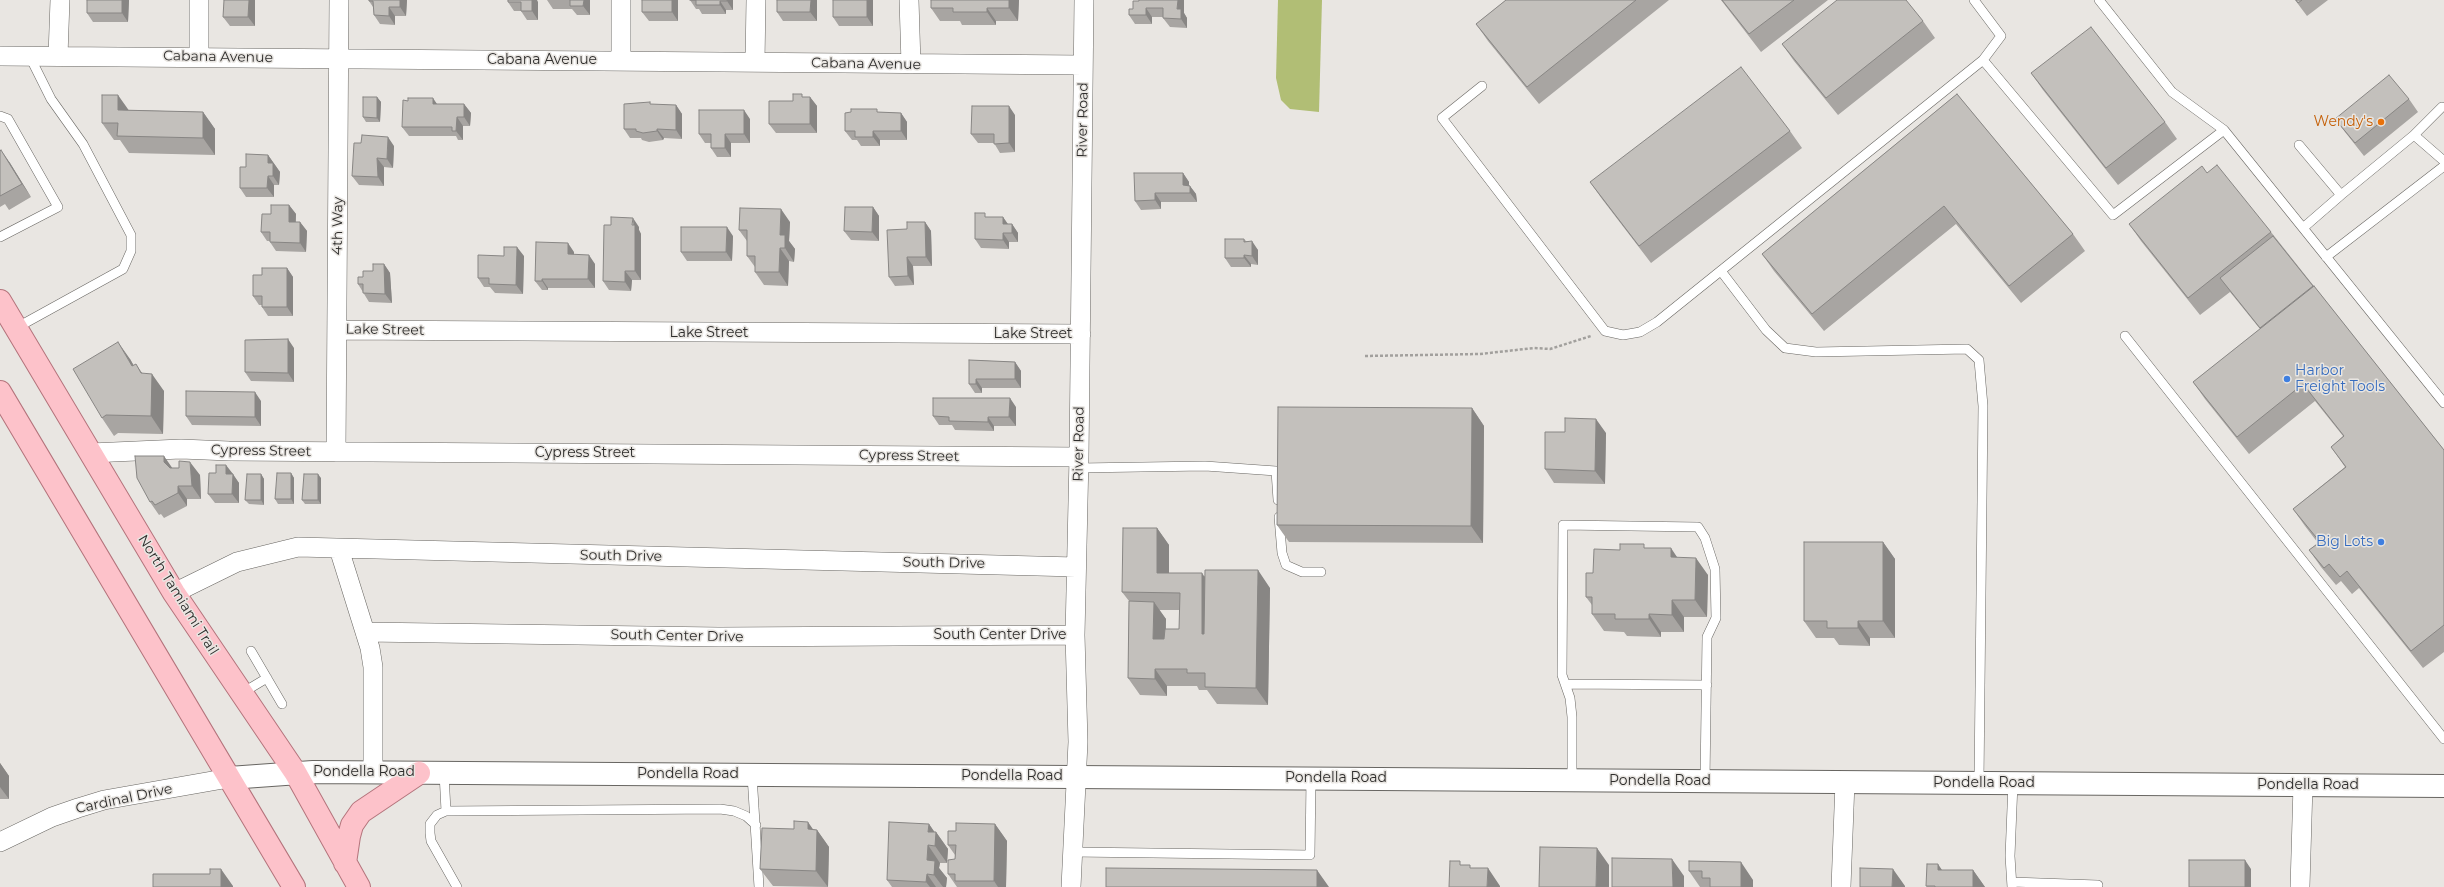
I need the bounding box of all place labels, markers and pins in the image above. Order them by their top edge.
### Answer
place label: Wendy's [2314,114,2373,130]
marker: Wendy's [2376,117,2386,127]
place label: Harbor Freight Tools [2295,363,2385,396]
marker: Harbor Freight Tools [2282,374,2292,384]
place label: Big Lots [2316,534,2373,550]
marker: Big Lots [2376,537,2386,547]

